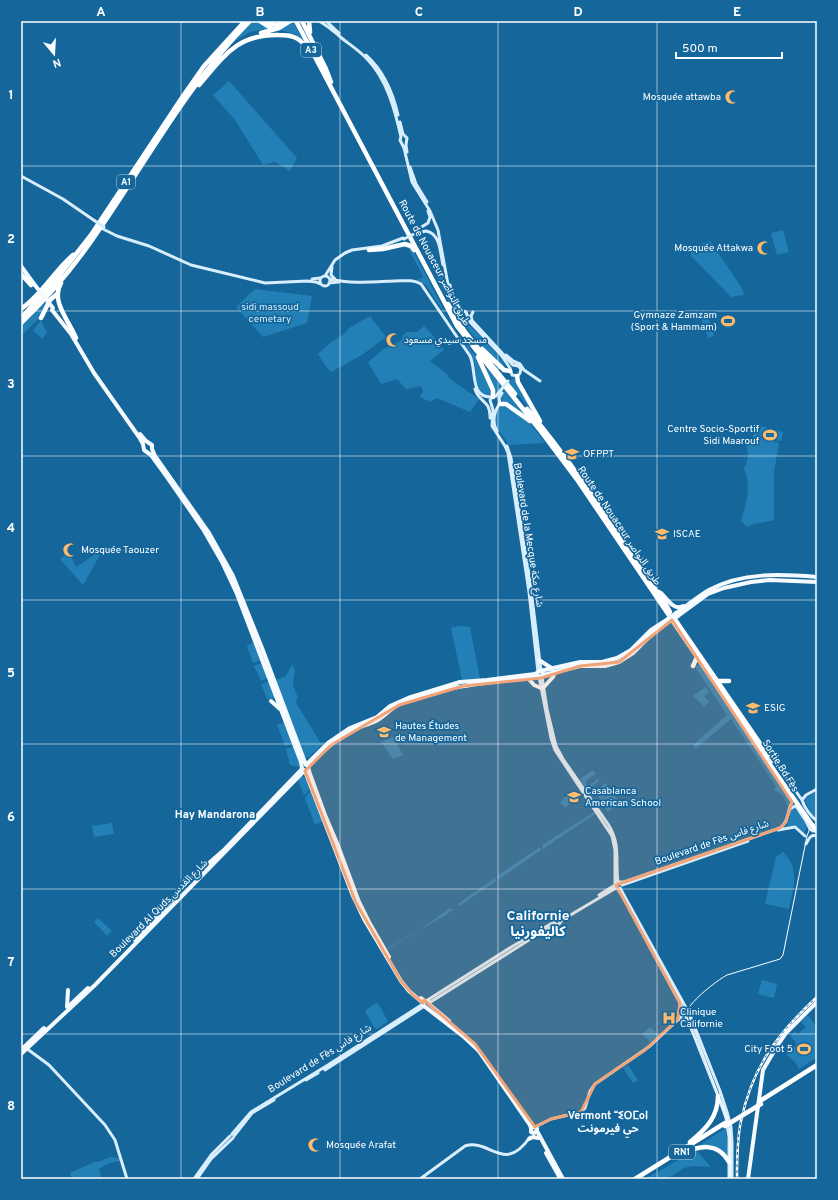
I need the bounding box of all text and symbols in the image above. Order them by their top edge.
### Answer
text: A [96,5,106,21]
text: B [256,5,265,21]
text: C [415,5,423,21]
text: D [573,5,583,21]
text: E [733,5,741,21]
north arrow [34,34,74,74]
scale bar [676,34,782,60]
text: 500 m [682,41,718,57]
road number: A3 [301,43,321,57]
text: N [51,55,63,70]
text: 1 [8,88,14,104]
mosque icon: Mosquée attawba [724,89,740,105]
place label: Mosquée attawba [643,91,721,104]
road number: A1 [117,175,135,189]
street label: Route de Nouaceur طريق النواصر [395,198,473,328]
text: 2 [7,232,15,248]
mosque icon: Mosquée Attakwa [756,240,772,256]
place label: Mosquée Attakwa [674,242,753,255]
park label: sidi massoud cemetary [241,301,299,326]
place label: Gymnaze Zamzam (Sport & Hammam) [631,309,717,334]
sports icon: Gymnaze Zamzam (Sport & Hammam) [720,313,736,329]
mosque icon: مسجد سيدي مسعود [385,332,401,348]
place label: مسجد سيدي مسعود [404,334,487,347]
text: 3 [7,377,15,393]
place label: Centre Socio-Sportif Sidi Maarouf [667,423,760,448]
sports icon: Centre Socio-Sportif Sidi Maarouf [762,427,778,443]
school or university icon: OFPPT [564,446,580,462]
place label: OFPPT [583,448,614,461]
street label: Boulevard de la Mecque شارع مكة [510,462,546,608]
street label: Route de Nouaceur طريق النواصر [574,464,664,588]
text: 4 [7,521,15,537]
school or university icon: ISCAE [654,526,670,542]
place label: ISCAE [673,528,701,541]
mosque icon: Mosquée Taouzer [62,542,78,558]
place label: Mosquée Taouzer [81,544,159,557]
text: 5 [7,666,15,682]
school or university icon: ESIG [745,700,761,716]
place label: ESIG [764,702,786,715]
place label: Hautes Études de Management [395,720,467,745]
school or university icon: Hautes Études de Management [376,724,392,740]
street label: Sortie Bd Fès [759,737,801,795]
place label: Casablanca American School [585,785,661,810]
school or university icon: Casablanca American School [566,789,582,805]
district label: Hay Mandarona [175,808,255,822]
text: 6 [7,810,15,826]
street label: Boulevard de Fès شارع فاس [653,817,771,869]
street label: Boulevard Al Quds شارع القدس [107,857,211,961]
district label: Californie كاليفورنيا [506,908,570,941]
text: 7 [8,955,15,971]
place label: Clinique Californie [680,1006,723,1031]
hospital icon: Clinique Californie [661,1010,677,1026]
street label: Boulevard de Fès شارع فاس [266,1022,374,1096]
sports icon: City Foot 5 [796,1041,812,1057]
place label: City Foot 5 [744,1043,793,1056]
text: 8 [7,1099,15,1115]
district label: Vermont ⵯⵉⵔⵎoⵏ حي فيرمونت [568,1109,648,1138]
mosque icon: Mosquée Arafat [307,1137,323,1153]
place label: Mosquée Arafat [326,1139,396,1152]
road number: RN1 [669,1145,695,1159]

